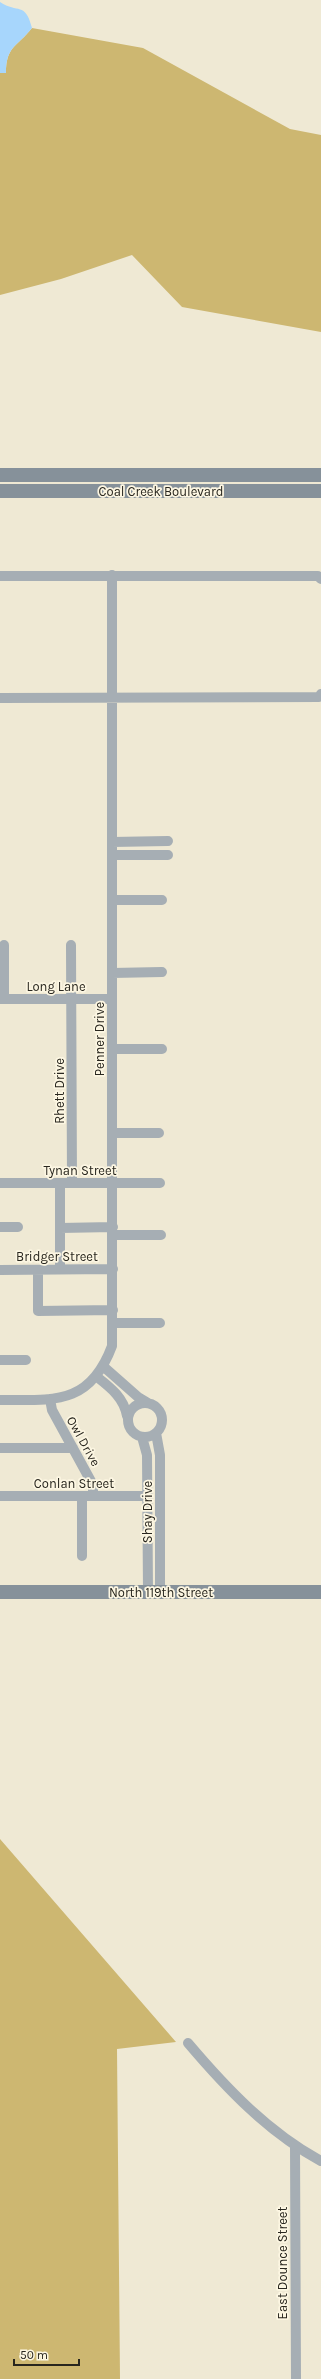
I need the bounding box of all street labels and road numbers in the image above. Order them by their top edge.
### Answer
street label: Coal Creek Boulevard [99,484,223,499]
street label: Long Lane [26,979,86,994]
street label: Penner Drive [92,1001,107,1076]
street label: Rhett Drive [52,1058,67,1124]
street label: Tynan Street [43,1163,117,1178]
street label: Bridger Street [16,1249,98,1264]
street label: Owl Drive [64,1414,104,1469]
street label: Conlan Street [34,1476,114,1491]
street label: Shay Drive [140,1481,155,1543]
street label: North 119th Street [109,1585,213,1600]
street label: East Dounce Street [275,2206,290,2319]

